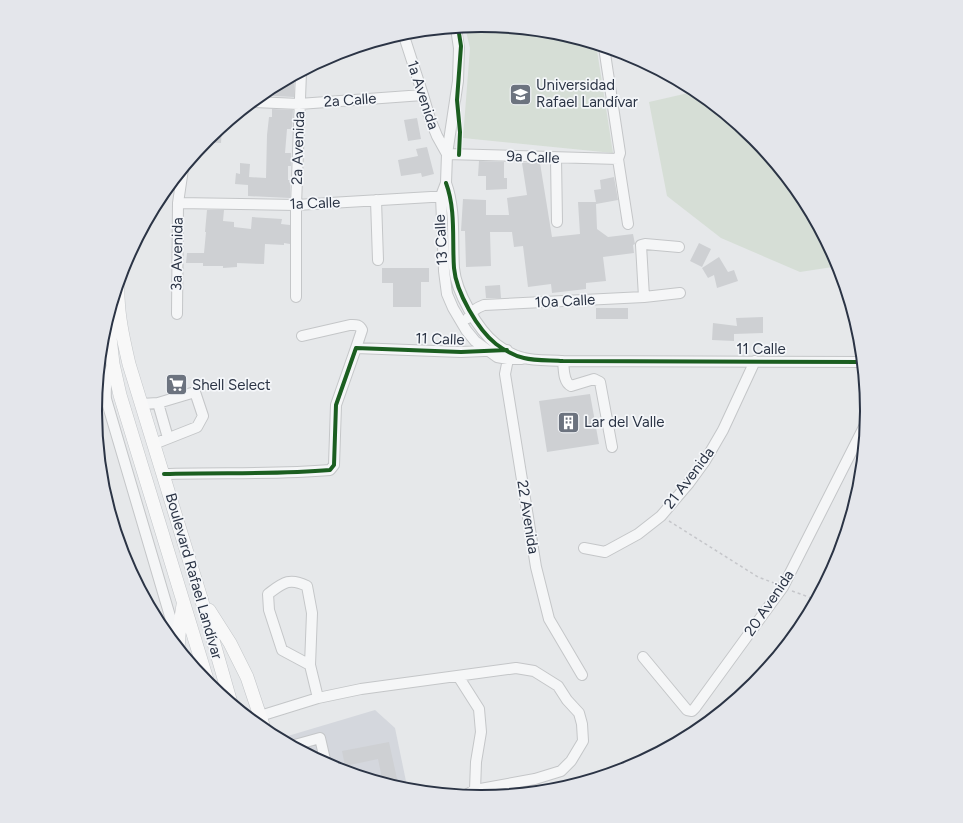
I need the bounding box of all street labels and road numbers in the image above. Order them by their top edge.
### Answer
street label: 1a Avenida [403,58,443,132]
street label: 2a Calle [323,89,377,111]
street label: 2a Avenida [288,111,308,185]
street label: 9a Calle [506,147,560,167]
street label: 1a Calle [289,193,341,213]
street label: 13 Calle [431,214,451,266]
street label: 3a Avenida [167,217,187,291]
street label: 10a Calle [534,290,596,312]
street label: 11 Calle [415,329,465,349]
street label: 11 Calle [736,340,786,358]
street label: 21 Avenida [660,444,718,512]
street label: 22 Avenida [513,479,543,555]
street label: Boulevard Rafael Landívar [162,491,226,661]
street label: 20 Avenida [740,567,798,639]

